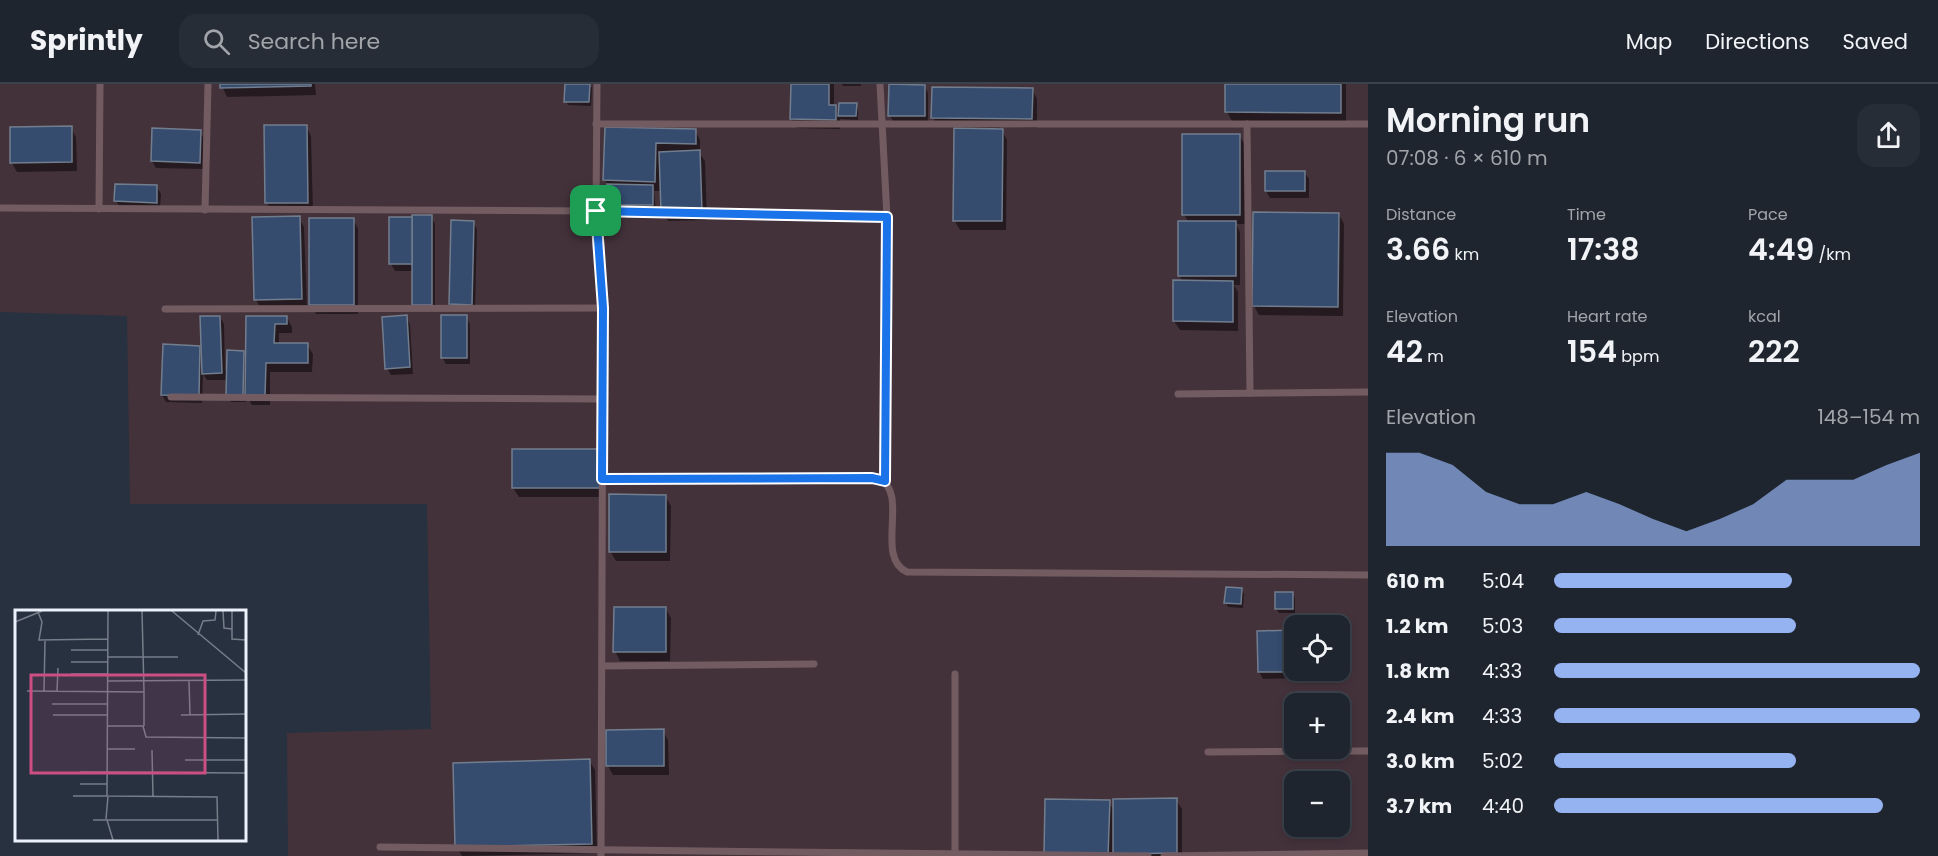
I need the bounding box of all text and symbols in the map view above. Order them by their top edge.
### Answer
search box [179,14,599,68]
text: Sprintly [30,21,143,60]
icon: search [200,25,233,58]
text: Search here [248,26,380,57]
text: Map [1626,27,1672,56]
text: Directions [1705,27,1809,56]
text: Saved [1842,27,1908,56]
text: Morning run [1386,97,1590,144]
button: share [1857,104,1920,167]
text: 07:08 · 6 × 610 m [1386,144,1548,172]
pin [570,185,621,236]
icon: arrive [579,194,612,227]
text: Distance [1386,203,1456,226]
text: Time [1567,203,1606,226]
text: Pace [1748,203,1788,226]
text: 3.66 [1386,228,1450,271]
text: 17:38 [1567,228,1639,271]
text: 4:49 [1748,228,1814,271]
text: km [1450,243,1479,266]
text: /km [1814,243,1851,266]
text: Elevation [1386,305,1458,328]
text: Heart rate [1567,305,1647,328]
text: kcal [1748,305,1781,328]
text: 42 [1386,330,1423,373]
text: 154 [1567,330,1617,373]
text: 222 [1748,330,1800,373]
text: m [1423,345,1444,368]
text: bpm [1617,345,1659,368]
text: Elevation [1386,403,1476,431]
text: 148–154 m [1817,403,1920,431]
text: 610 m [1386,567,1445,595]
text: 5:04 [1482,567,1524,595]
inset map [15,610,246,841]
text: 1.2 km [1386,612,1448,640]
text: 5:03 [1482,612,1523,640]
map controls [1284,615,1350,837]
button: locate [1284,615,1350,681]
text: 1.8 km [1386,657,1450,685]
text: 4:33 [1482,657,1522,685]
button: + [1284,693,1350,759]
text: 2.4 km [1386,702,1454,730]
text: 4:33 [1482,702,1522,730]
text: 3.0 km [1386,747,1455,775]
text: 5:02 [1482,747,1523,775]
button: − [1284,771,1350,837]
text: 3.7 km [1386,792,1452,820]
text: 4:40 [1482,792,1524,820]

